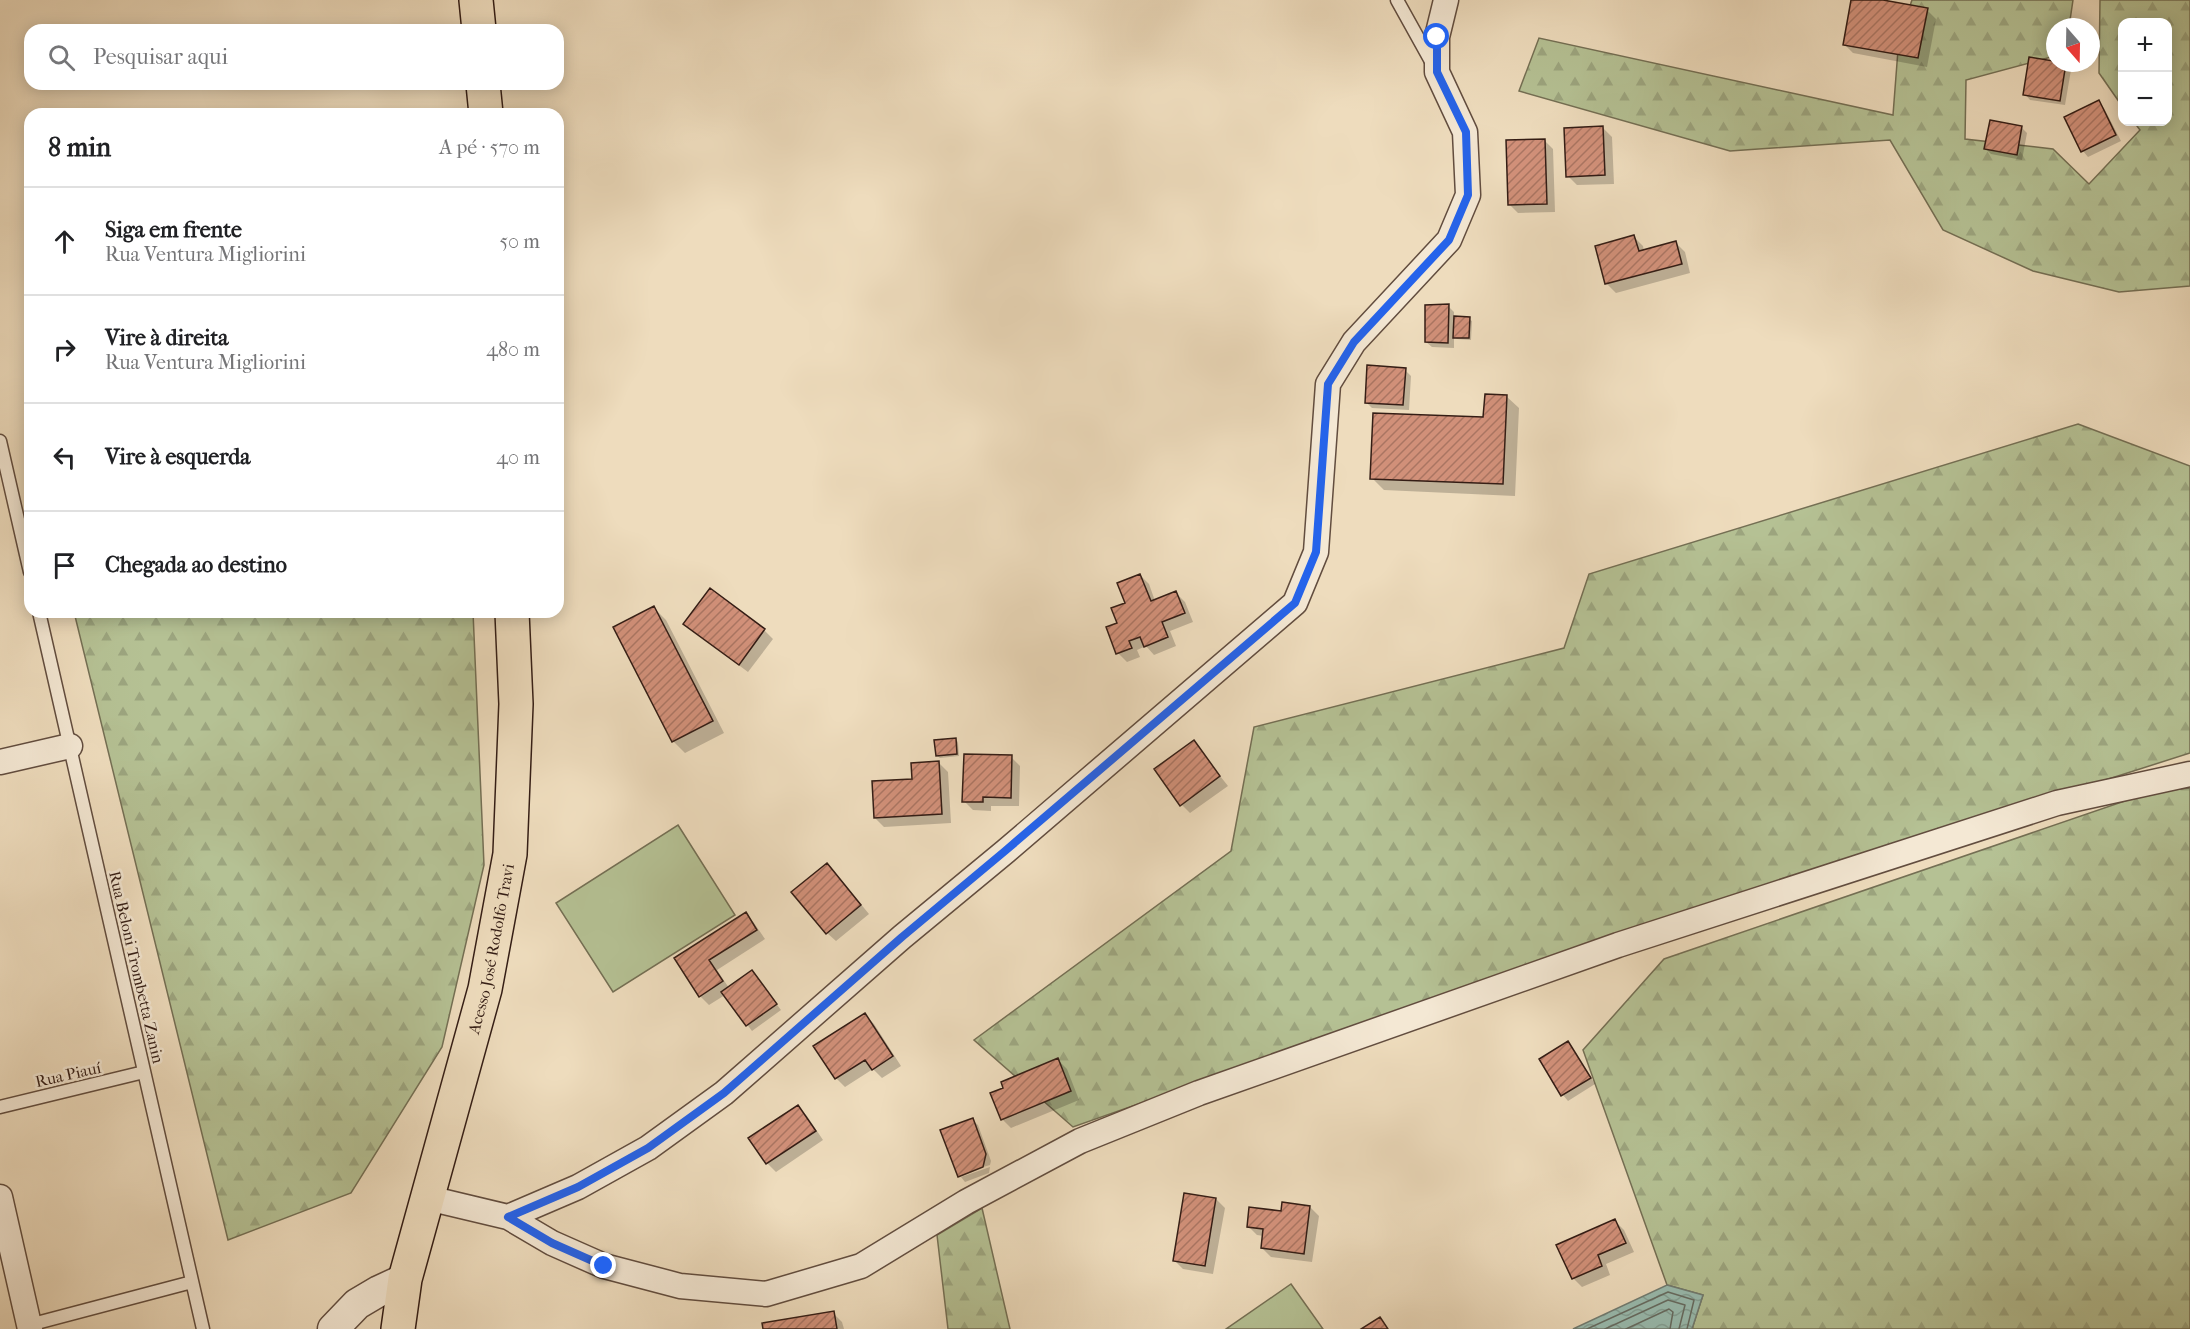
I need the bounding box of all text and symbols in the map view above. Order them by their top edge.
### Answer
north arrow [2046,18,2100,72]
map controls [2118,18,2172,126]
button: + [2118,18,2172,72]
route start [1423,23,1449,49]
search box [24,24,564,90]
icon: search [45,41,78,74]
text: Pesquisar aqui [93,44,228,70]
button: − [2118,72,2172,126]
text: 8 min [48,132,111,163]
text: A pé · 570 m [439,136,540,159]
text: Siga em frente [105,217,242,243]
icon: ahead [48,225,81,258]
text: 50 m [499,230,540,253]
text: Rua Ventura Migliorini [105,243,306,266]
text: Vire à direita [105,325,228,351]
icon: right [48,333,81,366]
text: 480 m [486,338,540,361]
text: Rua Ventura Migliorini [105,351,306,374]
icon: left [48,441,81,474]
text: Vire à esquerda [105,444,250,470]
text: 40 m [496,446,540,469]
icon: arrive [48,549,81,582]
text: Chegada ao destino [105,552,287,578]
street label: Acesso José Rodolfo Travi [464,862,518,1037]
street label: Rua Beloni Trombetta Zanin [105,869,168,1066]
street label: Rua Piauí [33,1058,103,1091]
route end [590,1252,616,1278]

